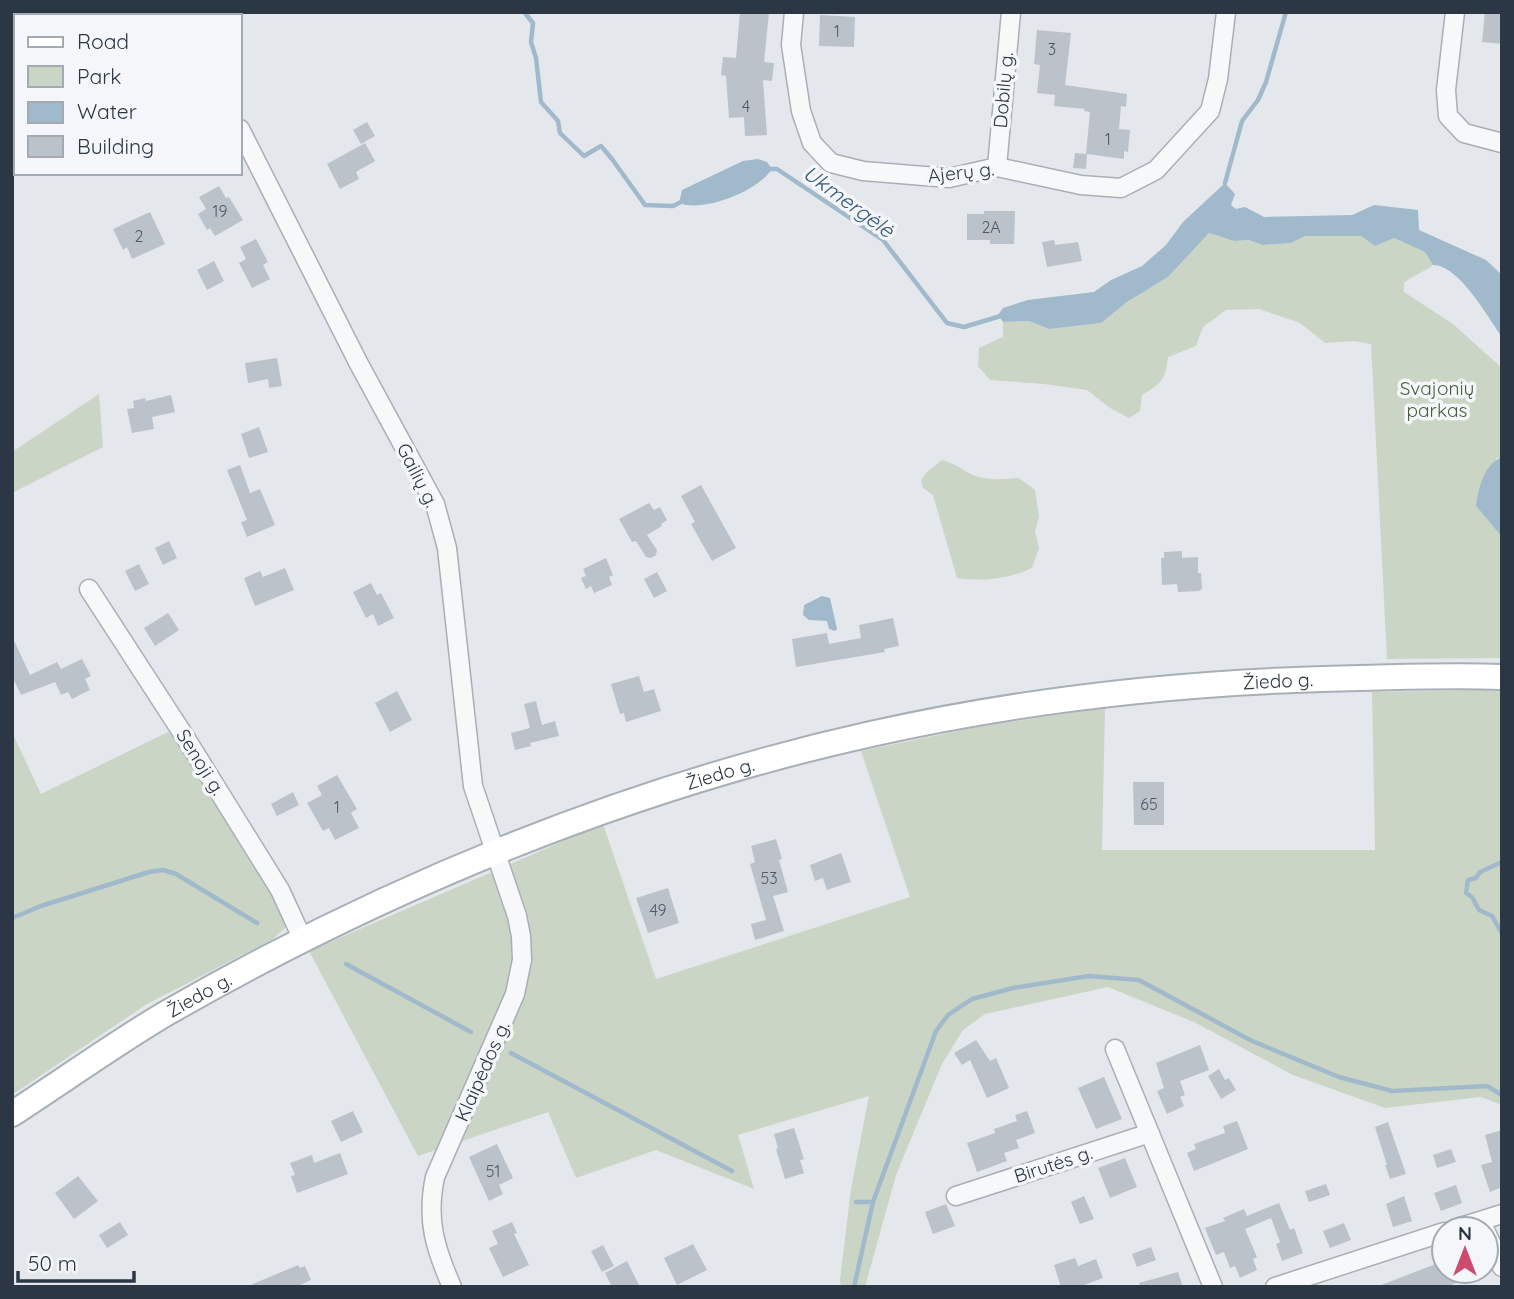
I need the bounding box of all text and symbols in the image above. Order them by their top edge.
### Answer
legend [14,14,242,175]
house number: 1 [834,21,840,41]
text: Road [77,28,129,54]
house number: 3 [1048,39,1056,59]
street label: Dobilų g. [988,51,1018,129]
text: Park [77,63,121,89]
house number: 4 [742,96,750,116]
text: Water [77,98,137,124]
house number: 1 [1105,129,1111,149]
text: Building [77,133,154,159]
street label: Ajerų g. [927,157,995,187]
water label: Ukmergėlė [798,159,900,243]
house number: 19 [213,201,227,221]
house number: 2A [981,217,1001,237]
house number: 2 [135,226,144,246]
park label: Svajonių parkas [1400,376,1474,422]
street label: Gailių g. [392,439,444,511]
street label: Žiedo g. [1242,667,1314,695]
street label: Senoji g. [171,724,231,800]
street label: Žiedo g. [683,752,757,795]
house number: 65 [1140,794,1158,814]
house number: 1 [334,797,340,817]
house number: 53 [760,868,778,888]
house number: 49 [649,900,667,920]
street label: Žiedo g. [162,967,236,1022]
street label: Klaipėdos g. [449,1017,515,1125]
street label: Birutės g. [1011,1140,1095,1188]
house number: 51 [486,1161,500,1181]
north arrow [1430,1215,1500,1285]
text: N [1458,1221,1472,1245]
scale bar [18,1240,133,1284]
text: 50 m [28,1250,77,1276]

